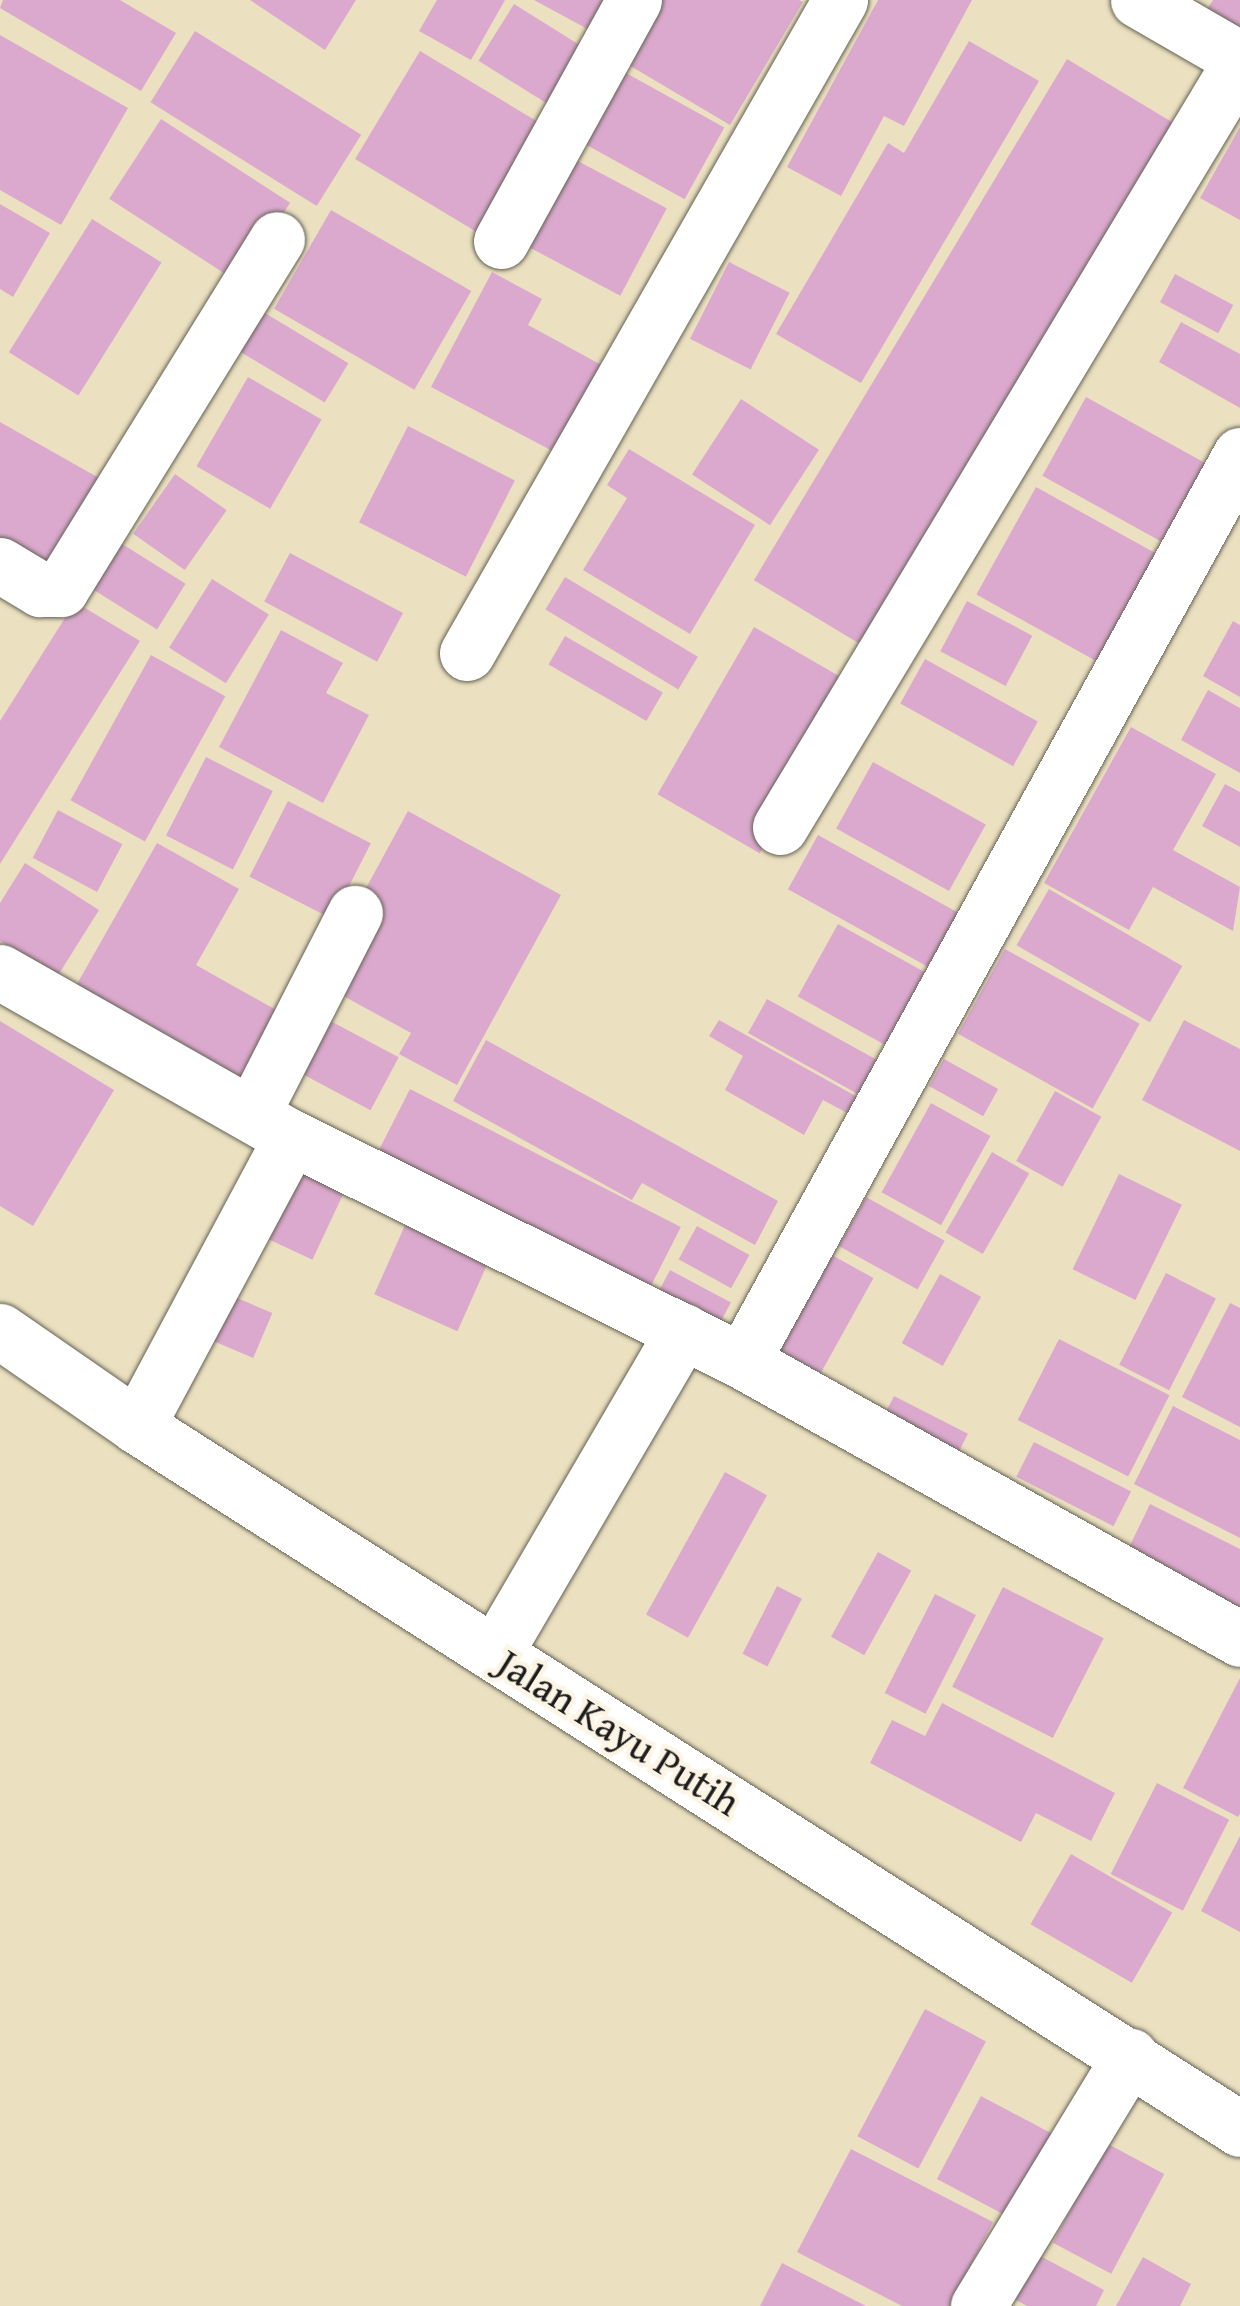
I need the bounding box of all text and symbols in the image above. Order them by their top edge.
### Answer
street label: Jalan Kayu Putih [489,1638,749,1826]

